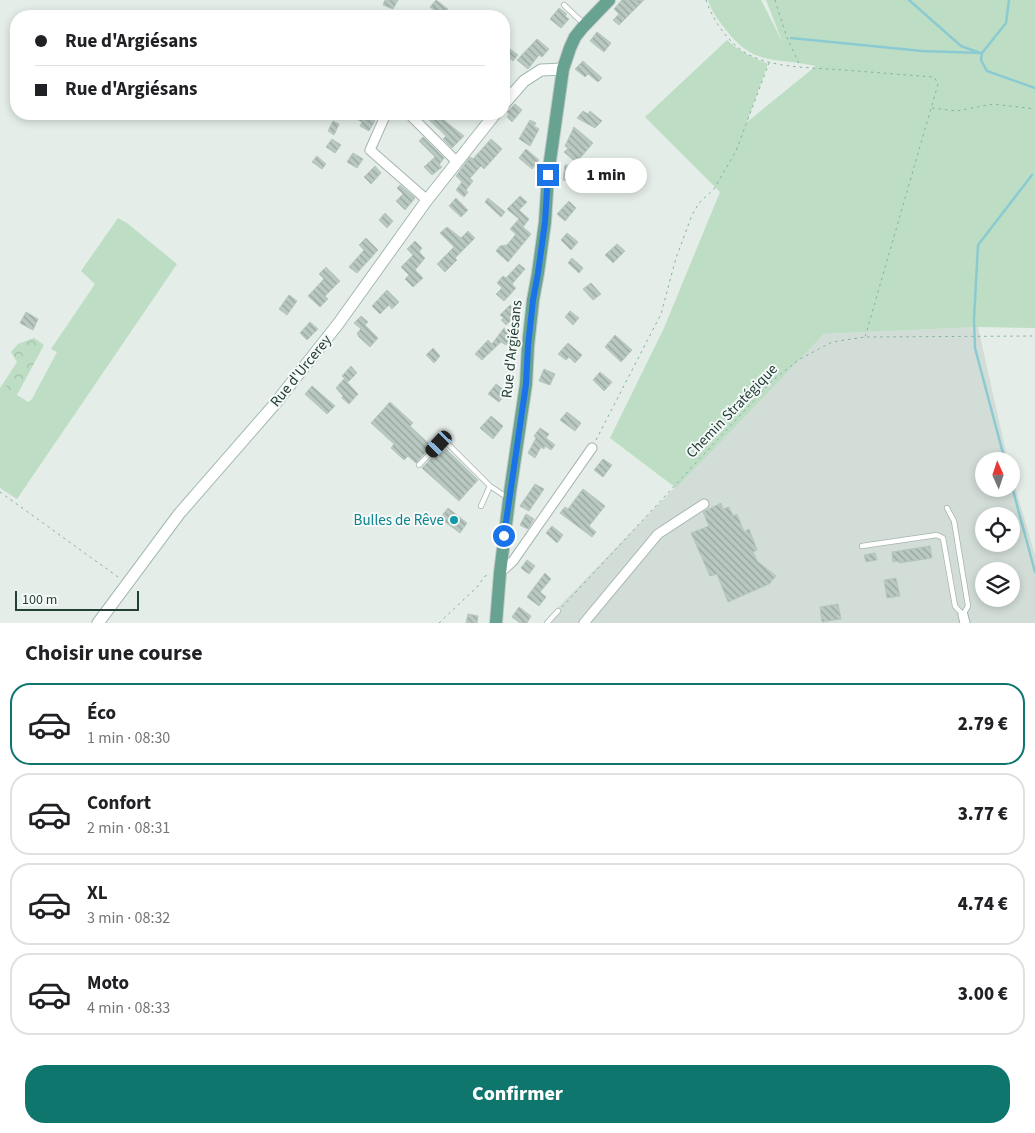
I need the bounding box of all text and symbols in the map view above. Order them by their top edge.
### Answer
text: Rue d'Argiésans [65,28,198,55]
text: Rue d'Argiésans [65,76,198,103]
callout: 1 min [566,158,648,192]
route end [537,164,559,186]
text: 1 min [586,164,626,186]
street label: Rue d'Argiésans [496,299,528,399]
street label: Rue d'Urcerey [265,330,337,412]
street label: Chemin Stratégique [681,359,783,463]
car [423,428,454,460]
north arrow [975,452,1020,498]
map controls [975,452,1020,607]
button: locate [975,507,1020,552]
place label: Bulles de Rêve [354,510,444,531]
marker: Bulles de Rêve [448,514,460,526]
route start [493,525,515,547]
button: layers [975,562,1020,607]
scale bar [15,588,139,611]
text: 100 m [22,590,57,610]
text: Choisir une course [25,637,203,669]
text: Éco [87,700,116,727]
icon: car [27,702,72,747]
text: 2.79 € [958,711,1008,738]
text: 1 min · 08:30 [87,727,170,749]
text: Confort [87,790,151,817]
icon: car [27,792,72,837]
text: 3.77 € [958,801,1008,828]
text: 2 min · 08:31 [87,817,170,839]
text: XL [87,880,108,907]
icon: car [27,882,72,927]
text: 4.74 € [958,891,1008,918]
text: 3 min · 08:32 [87,907,170,929]
text: Moto [87,970,129,997]
icon: car [27,972,72,1017]
text: 3.00 € [958,981,1008,1008]
text: 4 min · 08:33 [87,997,170,1019]
button: Confirmer [25,1065,1010,1123]

